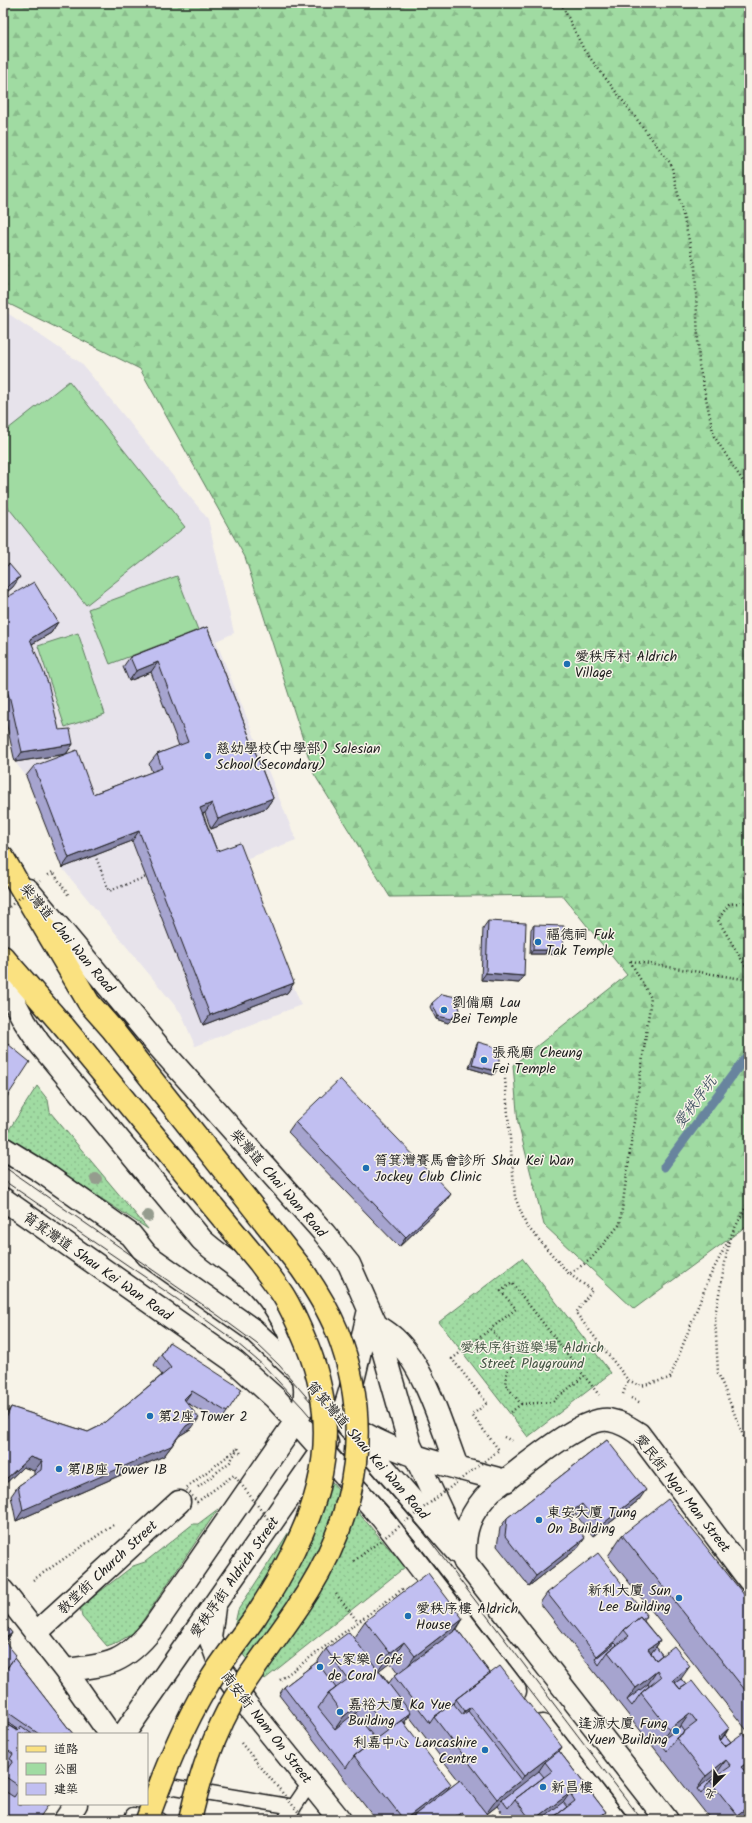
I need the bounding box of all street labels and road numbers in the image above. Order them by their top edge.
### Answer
street label: 柴灣道 Chai Wan Road [15,879,121,999]
street label: 柴灣道 Chai Wan Road [225,1124,332,1244]
street label: 筲箕灣道 Shau Kei Wan Road [18,1207,177,1327]
street label: 筲箕灣道 Shau Kei Wan Road [301,1376,434,1526]
street label: 愛民街 Ngoi Man Street [629,1430,736,1558]
street label: 愛秩序街 Aldrich Street [185,1512,285,1643]
street label: 教堂街 Church Street [53,1515,163,1620]
street label: 南安街 Nam On Street [215,1667,318,1789]

